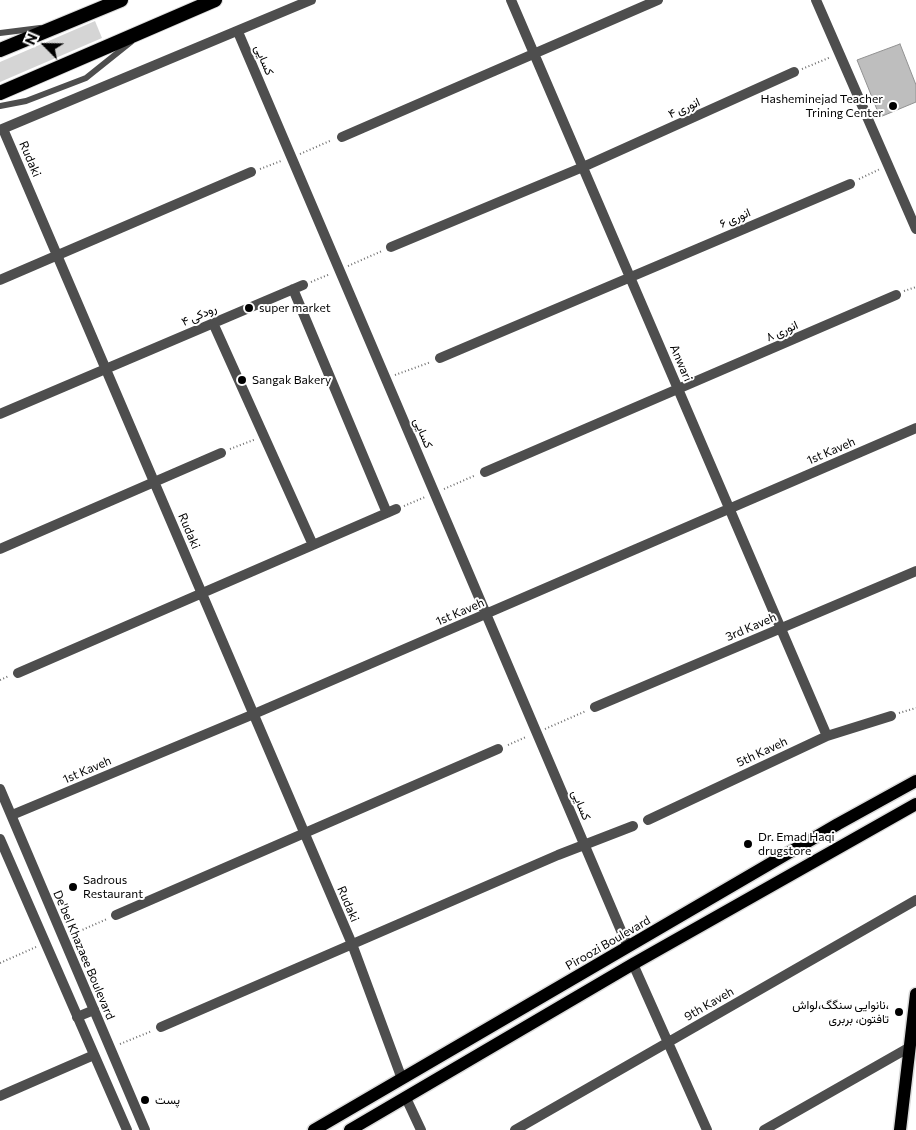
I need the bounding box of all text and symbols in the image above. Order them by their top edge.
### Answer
north arrow [20,20,70,70]
text: N [21,31,41,47]
street label: کسایی [251,43,277,77]
place label: Hasheminejad Teacher Trining Center [760,92,883,120]
street label: انوری ۴ [666,95,702,121]
marker: Hasheminejad Teacher Trining Center [887,100,899,112]
street label: Rudaki [16,139,44,179]
street label: انوری ۶ [717,205,753,231]
street label: رودکی ۴ [179,301,219,329]
place label: super market [259,301,331,315]
marker: super market [243,302,255,314]
street label: انوری ۸ [764,318,800,344]
street label: Anwari [667,342,695,384]
place label: Sangak Bakery [252,373,331,387]
marker: Sangak Bakery [236,374,248,386]
street label: کسایی [410,416,436,450]
street label: 1st Kaveh [805,434,857,468]
street label: Rudaki [175,511,203,551]
street label: 1st Kaveh [434,595,486,629]
street label: 3rd Kaveh [723,610,779,644]
street label: 5th Kaveh [734,734,790,770]
street label: 1st Kaveh [61,753,113,787]
street label: کسایی [568,788,594,822]
place label: Dr. Emad Haqi drugstore [758,830,835,858]
marker: Dr. Emad Haqi drugstore [742,838,754,850]
place label: Sadrous Restaurant [83,873,143,901]
marker: Sadrous Restaurant [67,881,79,893]
street label: Rudaki [334,884,362,924]
street label: De'bel Khazaee Boulevard [50,888,118,1022]
street label: Piroozi Boulevard [563,913,653,973]
street label: 9th Kaveh [682,984,736,1024]
place label: نانوایی سنگگ،لواش، تافتون، بربری [792,998,889,1026]
marker: نانوایی سنگگ،لواش، تافتون، بربری [893,1006,905,1018]
place label: پست [155,1093,180,1107]
marker: پست [139,1094,151,1106]

